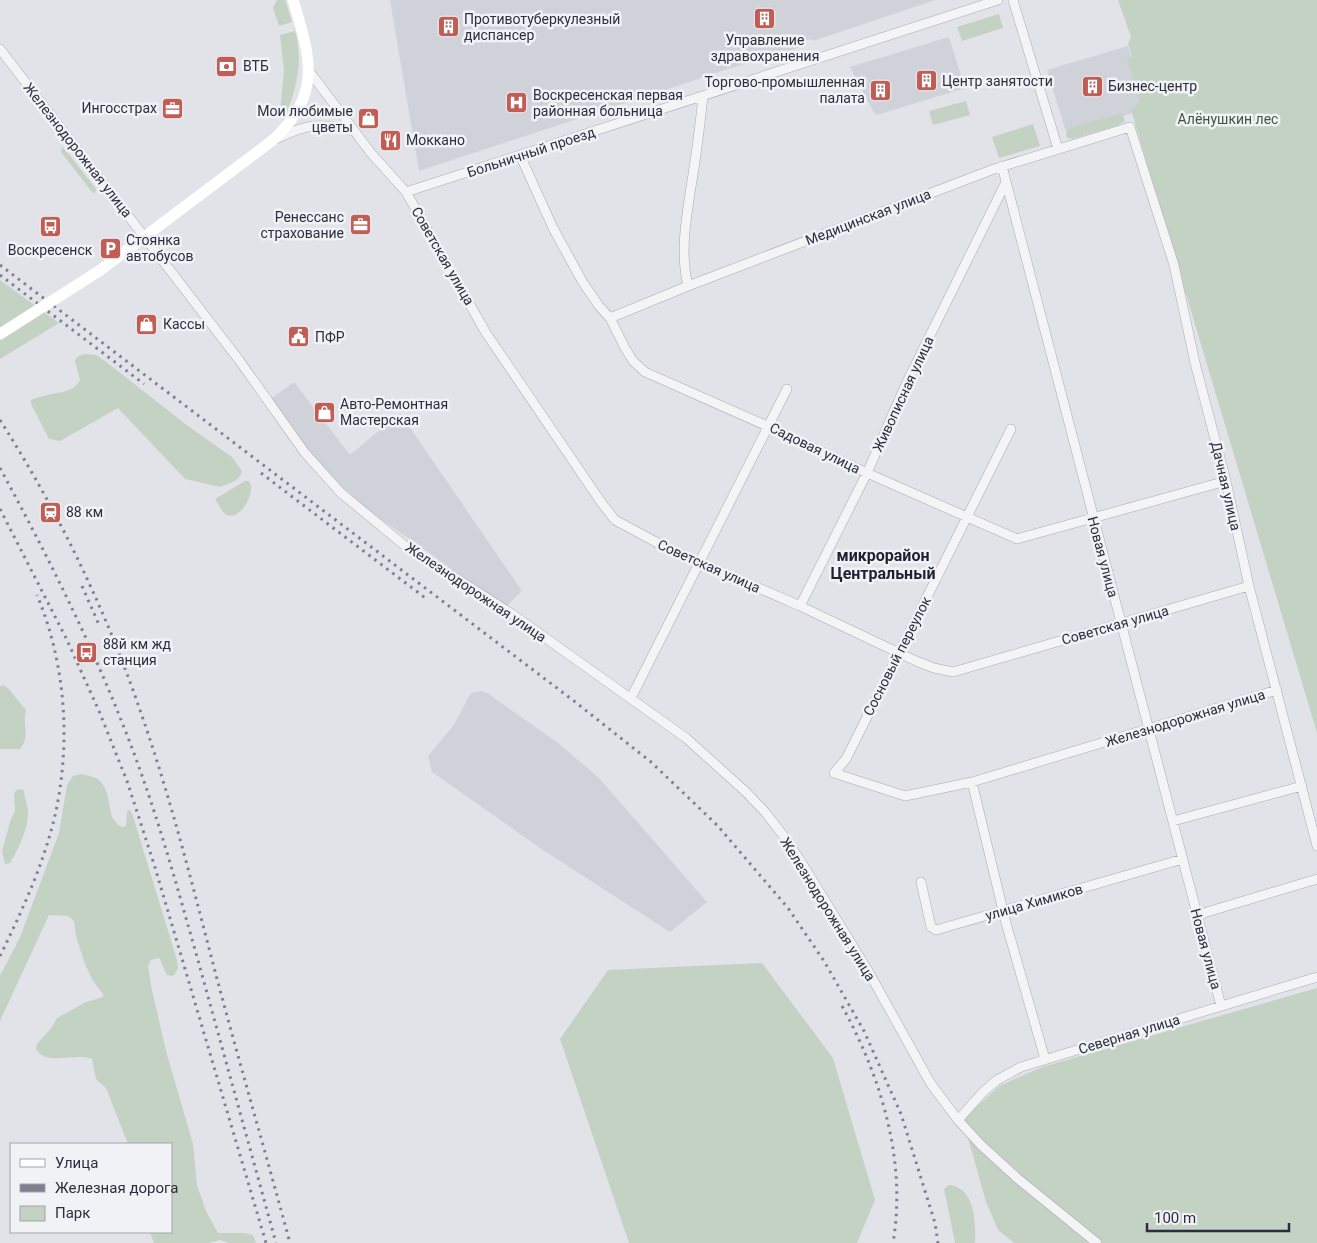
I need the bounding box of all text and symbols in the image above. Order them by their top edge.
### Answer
building icon: Управление здравохранения [753,6,777,30]
place label: Противотуберкулезный диспансер [464,11,620,43]
building icon: Противотуберкулезный диспансер [436,15,460,39]
place label: Управление здравохранения [711,32,819,64]
bank icon: ВТБ [215,54,239,78]
place label: ВТБ [243,58,269,74]
building icon: Центр занятости [914,69,938,93]
place label: Центр занятости [942,73,1053,89]
place label: Торгово-промышленная палата [704,74,865,106]
building icon: Бизнес-центр [1080,74,1104,98]
building icon: Торгово-промышленная палата [869,78,893,102]
place label: Бизнес-центр [1108,78,1197,94]
street label: Железнодорожная улица [21,80,135,220]
place label: Воскресенская первая районная больница [533,87,683,119]
hospital icon: Воскресенская первая районная больница [505,91,529,115]
office icon: Ингосстрах [161,96,185,120]
place label: Ингосстрах [81,100,157,116]
place label: Мои любимые цветы [257,103,353,135]
shop icon: Мои любимые цветы [357,107,381,131]
park label: Алёнушкин лес [1178,111,1278,127]
street label: Больничный проезд [465,124,598,180]
restaurant icon: Моккано [378,128,402,152]
place label: Моккано [406,132,465,148]
street label: Медицинская улица [803,186,933,248]
street label: Советская улица [408,204,478,308]
place label: Ренессанс страхование [260,209,344,241]
office icon: Ренессанс страхование [348,213,372,237]
bus stop icon: Воскресенск [38,215,62,239]
place label: Стоянка автобусов [126,232,194,264]
parking icon: Стоянка автобусов [98,236,122,260]
place label: Воскресенск [8,242,93,258]
shop icon: Кассы [135,312,159,336]
place label: Кассы [163,316,205,332]
public building icon: ПФР [287,325,311,349]
place label: ПФР [315,329,345,345]
street label: Живописная улица [869,334,937,454]
place label: Авто-Ремонтная Мастерская [340,396,448,428]
shop icon: Авто-Ремонтная Мастерская [312,400,336,424]
street label: Садовая улица [767,419,863,477]
street label: Дачная улица [1208,440,1244,532]
station icon: 88 км [38,500,62,524]
place label: 88 км [66,504,103,520]
street label: Новая улица [1085,515,1121,599]
street label: Советская улица [655,536,763,596]
street label: Железнодорожная улица [403,539,549,645]
district label: микрорайон Центральный [831,546,935,583]
street label: Сосновый переулок [860,593,934,718]
street label: Советская улица [1060,602,1170,648]
place label: 88й км жд станция [103,636,171,668]
bus stop icon: 88й км жд станция [75,640,99,664]
street label: Железнодорожная улица [1103,686,1267,750]
street label: Железнодорожная улица [777,834,879,984]
street label: улица Химиков [983,880,1085,924]
street label: Новая улица [1188,907,1224,991]
street label: Северная улица [1076,1011,1182,1057]
legend [10,1143,172,1233]
text: Улица [55,1154,98,1172]
text: Железная дорога [55,1179,178,1197]
scale bar [1147,1200,1290,1232]
text: Парк [55,1204,90,1222]
text: 100 m [1154,1209,1196,1227]

